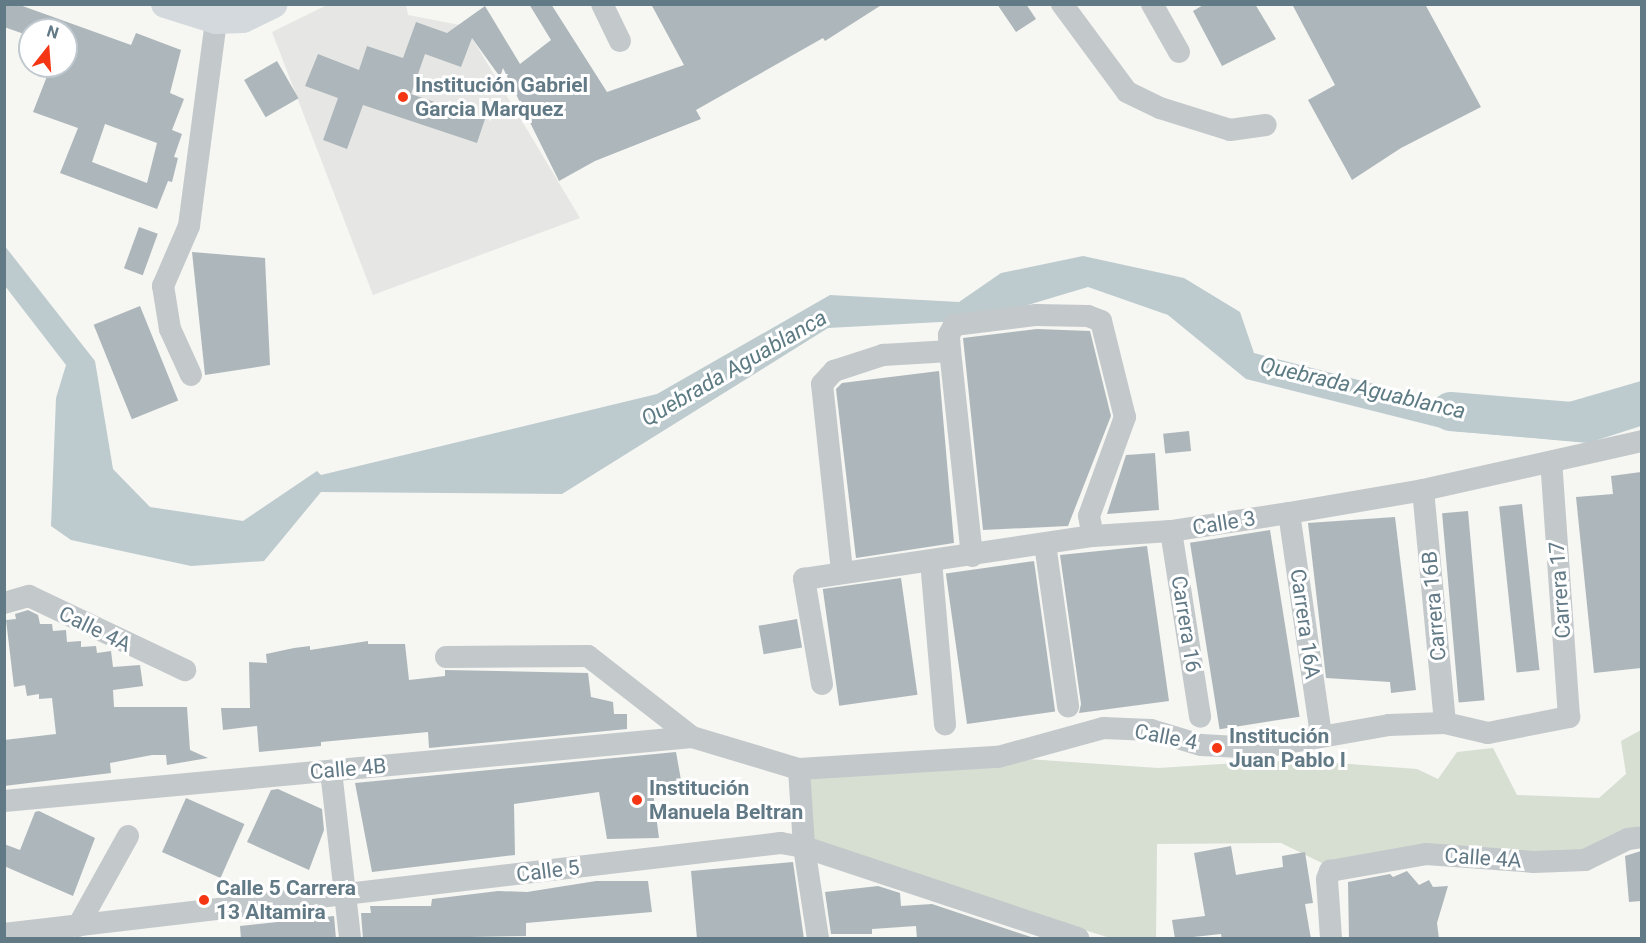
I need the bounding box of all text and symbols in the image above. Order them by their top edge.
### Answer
north arrow [18,18,78,78]
text: N [45,21,61,43]
place label: Institución Gabriel Garcia Marquez [415,72,588,122]
marker: Institución Gabriel Garcia Marquez [396,90,410,104]
water label: Quebrada Aguablanca [637,304,831,432]
water label: Quebrada Aguablanca [1258,352,1468,424]
street label: Calle 3 [1191,506,1257,540]
street label: Carrera 17 [1544,541,1576,639]
street label: Carrera 16B [1417,550,1451,662]
street label: Carrera 16A [1285,567,1325,681]
street label: Carrera 16 [1166,574,1206,674]
street label: Calle 4A [55,601,135,657]
street label: Calle 4 [1132,719,1200,755]
place label: Institución Juan Pablo I [1229,723,1346,773]
marker: Institución Juan Pablo I [1210,741,1224,755]
street label: Calle 4B [309,753,387,785]
place label: Institución Manuela Beltran [649,775,803,825]
marker: Institución Manuela Beltran [630,793,644,807]
street label: Calle 4A [1444,843,1522,873]
street label: Calle 5 [515,855,581,887]
place label: Calle 5 Carrera 13 Altamira [216,875,356,925]
marker: Calle 5 Carrera 13 Altamira [197,893,211,907]

